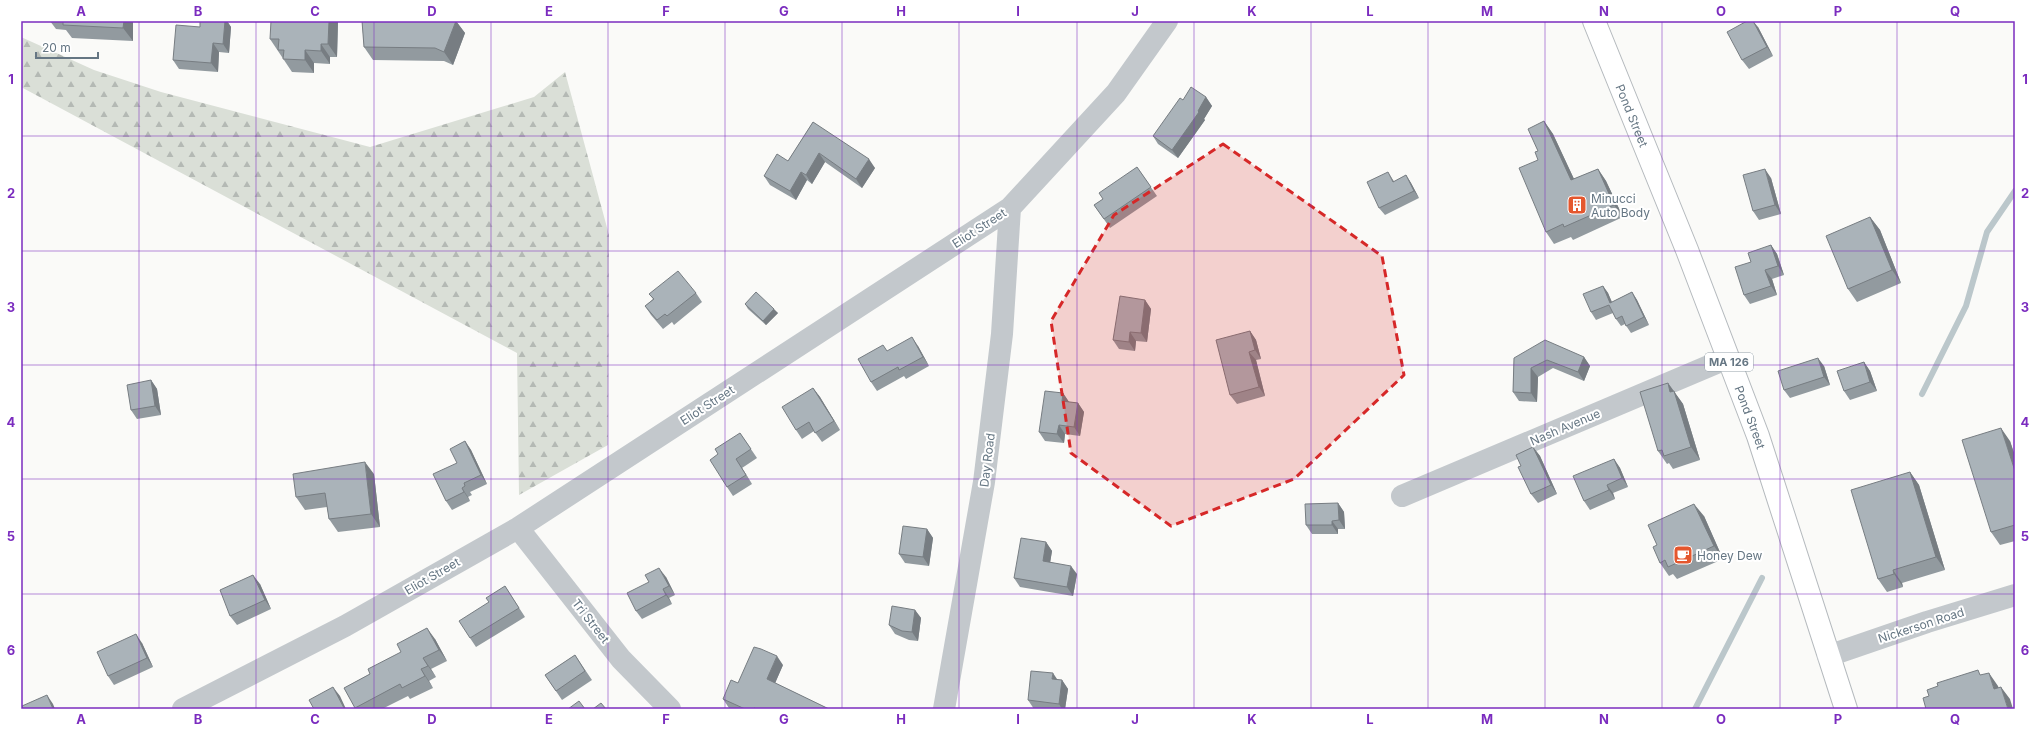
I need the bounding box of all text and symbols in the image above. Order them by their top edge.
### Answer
text: A [76,3,86,19]
text: B [194,3,203,19]
text: C [310,3,320,19]
text: D [427,3,437,19]
text: E [545,3,553,19]
text: F [662,3,670,19]
text: G [779,3,789,19]
text: H [896,3,906,19]
text: I [1016,3,1020,19]
text: J [1131,3,1139,19]
text: K [1247,3,1257,19]
text: L [1366,3,1374,19]
text: M [1481,3,1493,19]
text: N [1599,3,1609,19]
text: O [1716,3,1726,19]
text: P [1834,3,1842,19]
text: Q [1950,3,1960,19]
scale bar [36,34,98,60]
text: 20 m [42,40,71,55]
text: 1 [8,71,14,87]
text: 1 [2022,71,2028,87]
street label: Pond Street [1613,82,1652,149]
text: 2 [7,185,15,201]
text: 2 [2021,185,2029,201]
place label: Minucci Auto Body [1591,191,1650,220]
building icon: Minucci Auto Body [1566,194,1588,216]
street label: Eliot Street [949,205,1009,251]
text: 3 [7,299,15,315]
text: 3 [2021,299,2029,315]
road number: MA 126 [1705,353,1753,371]
street label: Eliot Street [677,382,737,428]
street label: Pond Street [1732,383,1769,451]
street label: Nash Avenue [1528,405,1602,449]
text: 4 [7,414,16,430]
text: 4 [2021,414,2030,430]
street label: Day Road [976,432,998,488]
text: 5 [7,528,15,544]
text: 5 [2021,528,2029,544]
cafe icon: Honey Dew [1672,544,1694,566]
place label: Honey Dew [1697,548,1763,563]
street label: Eliot Street [402,554,462,598]
street label: Tri Street [569,596,613,646]
street label: Nickerson Road [1876,604,1966,646]
text: 6 [7,642,15,658]
text: 6 [2021,642,2029,658]
text: A [76,711,86,727]
text: B [194,711,203,727]
text: C [310,711,320,727]
text: D [427,711,437,727]
text: E [545,711,553,727]
text: F [662,711,670,727]
text: G [779,711,789,727]
text: H [896,711,906,727]
text: I [1016,711,1020,727]
text: J [1131,711,1139,727]
text: K [1247,711,1257,727]
text: L [1366,711,1374,727]
text: M [1481,711,1493,727]
text: N [1599,711,1609,727]
text: O [1716,711,1726,727]
text: P [1834,711,1842,727]
text: Q [1950,711,1960,727]

